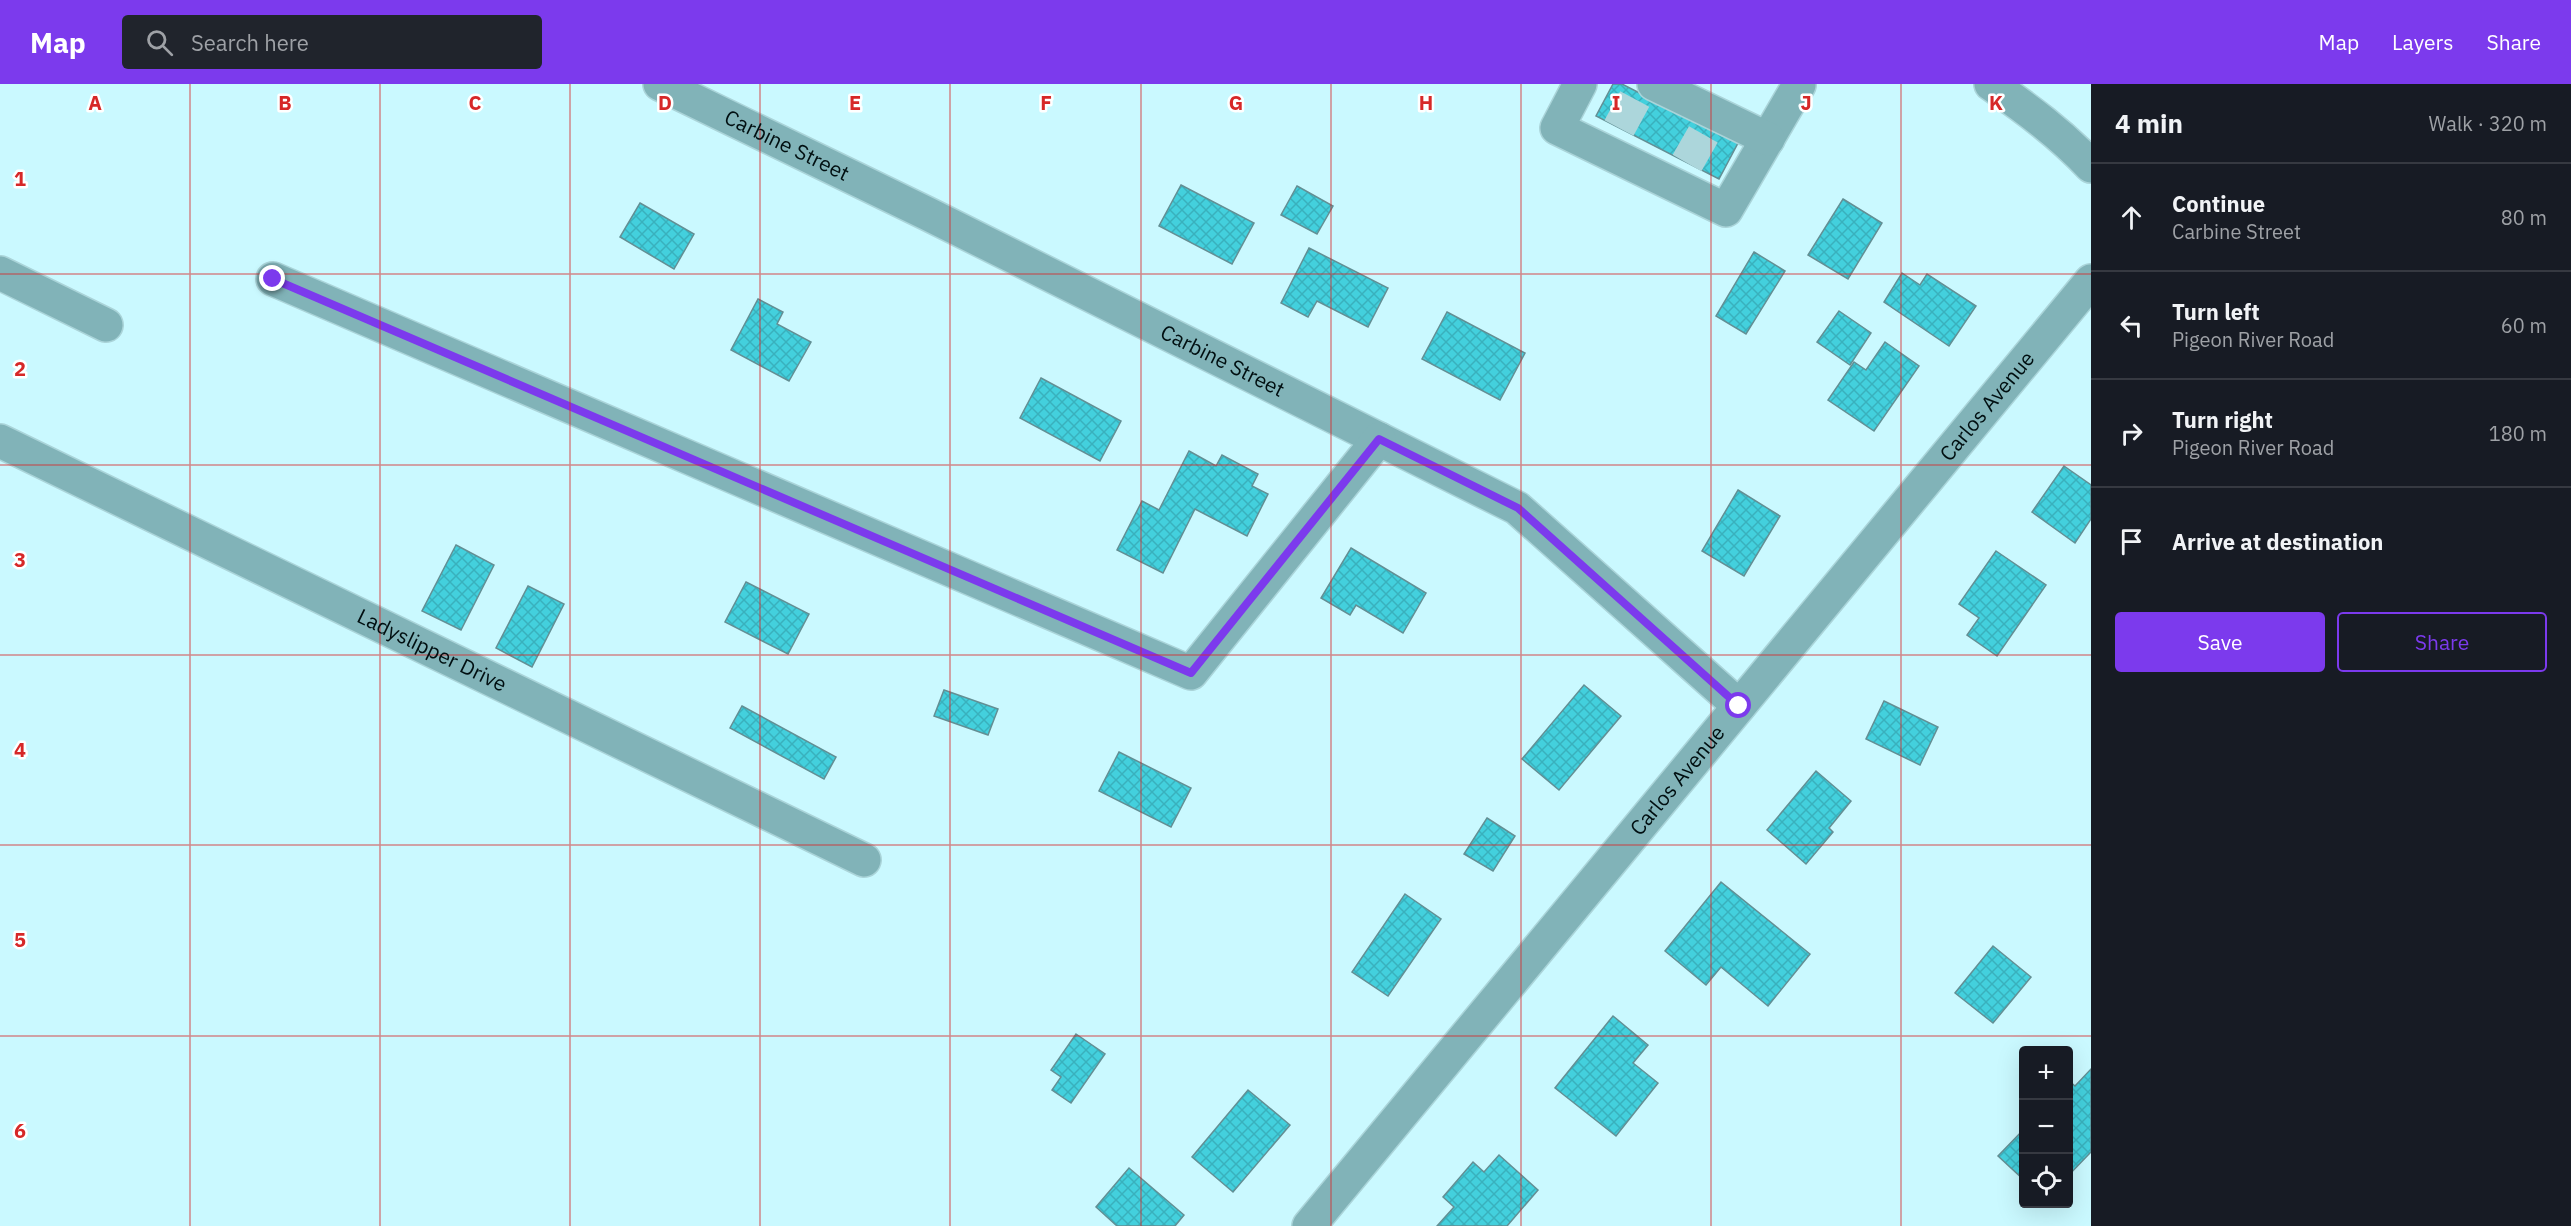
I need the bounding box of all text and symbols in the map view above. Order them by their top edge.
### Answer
search box [122,15,542,69]
text: Map [30,24,86,61]
icon: search [143,26,176,59]
text: Search here [191,28,309,57]
text: Map [2319,28,2359,56]
text: Layers [2392,28,2454,56]
text: Share [2487,28,2541,56]
text: A [88,89,102,116]
text: B [278,89,292,116]
text: C [468,89,482,116]
text: D [658,89,672,116]
text: E [849,89,861,116]
text: F [1040,89,1052,116]
text: G [1229,89,1243,116]
text: H [1419,89,1433,116]
text: I [1612,89,1620,116]
text: J [1800,89,1812,116]
text: K [1989,89,2003,116]
street label: Carbine Street [720,102,854,187]
text: 4 min [2115,106,2183,140]
text: Walk · 320 m [2429,110,2547,137]
text: 1 [14,165,26,192]
text: Continue [2172,189,2265,218]
icon: ahead [2115,201,2148,234]
text: 80 m [2501,204,2547,231]
text: Carbine Street [2172,218,2301,245]
route end [259,265,285,291]
text: Turn left [2172,297,2260,326]
icon: left [2115,309,2148,342]
text: 60 m [2501,312,2547,339]
street label: Carbine Street [1156,317,1290,403]
text: Pigeon River Road [2172,326,2334,353]
street label: Carlos Avenue [1933,345,2040,466]
text: 2 [14,355,26,382]
text: Turn right [2172,405,2273,434]
icon: right [2115,417,2148,450]
text: 180 m [2489,420,2547,447]
text: Pigeon River Road [2172,434,2334,461]
icon: arrive [2115,525,2148,558]
text: Arrive at destination [2172,527,2383,556]
text: 3 [14,546,26,573]
street label: Ladyslipper Drive [353,601,512,698]
button: Save [2115,612,2325,672]
button: Share [2337,612,2547,672]
route start [1725,692,1751,718]
street label: Carlos Avenue [1623,719,1730,841]
text: 4 [14,736,26,763]
text: 5 [14,926,26,953]
map controls [2019,1046,2073,1208]
button: + [2019,1046,2073,1100]
button: − [2019,1100,2073,1154]
text: 6 [14,1117,26,1144]
button: locate [2019,1154,2073,1208]

